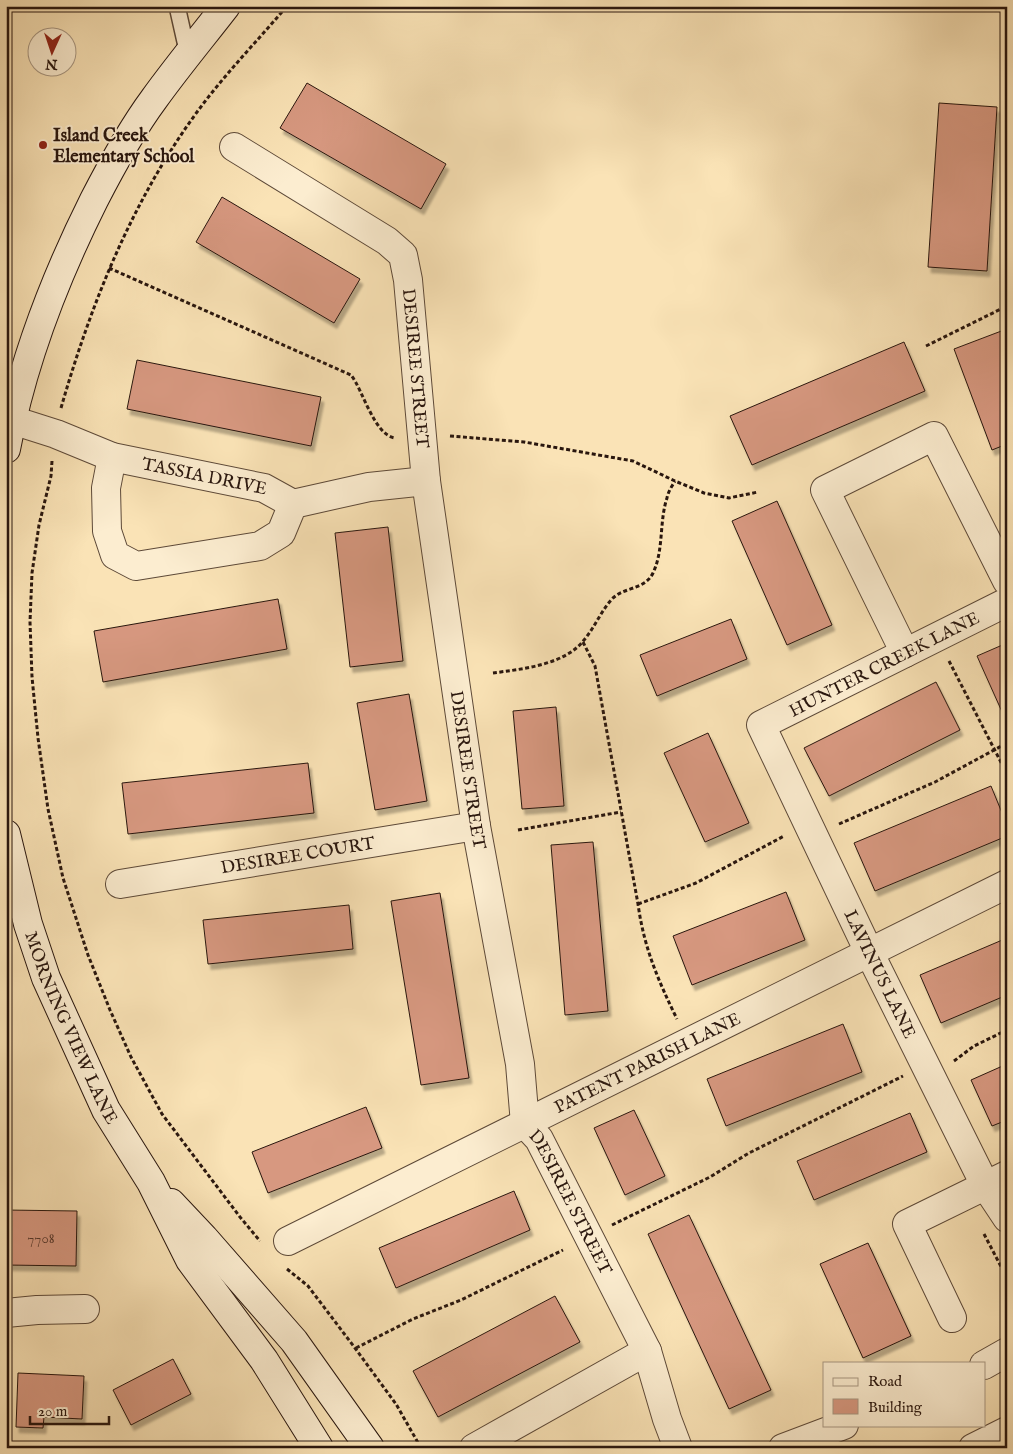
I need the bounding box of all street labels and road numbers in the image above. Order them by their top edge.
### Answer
street label: DESIREE STREET [396,288,433,449]
street label: TASSIA DRIVE [140,453,269,501]
street label: HUNTER CREEK LANE [786,607,984,723]
street label: DESIREE STREET [444,689,490,851]
street label: DESIREE COURT [219,833,377,880]
street label: LAVINUS LANE [838,906,920,1043]
street label: MORNING VIEW LANE [18,929,122,1129]
street label: PATENT PARISH LANE [551,1008,745,1120]
street label: DESIREE STREET [523,1125,616,1279]

